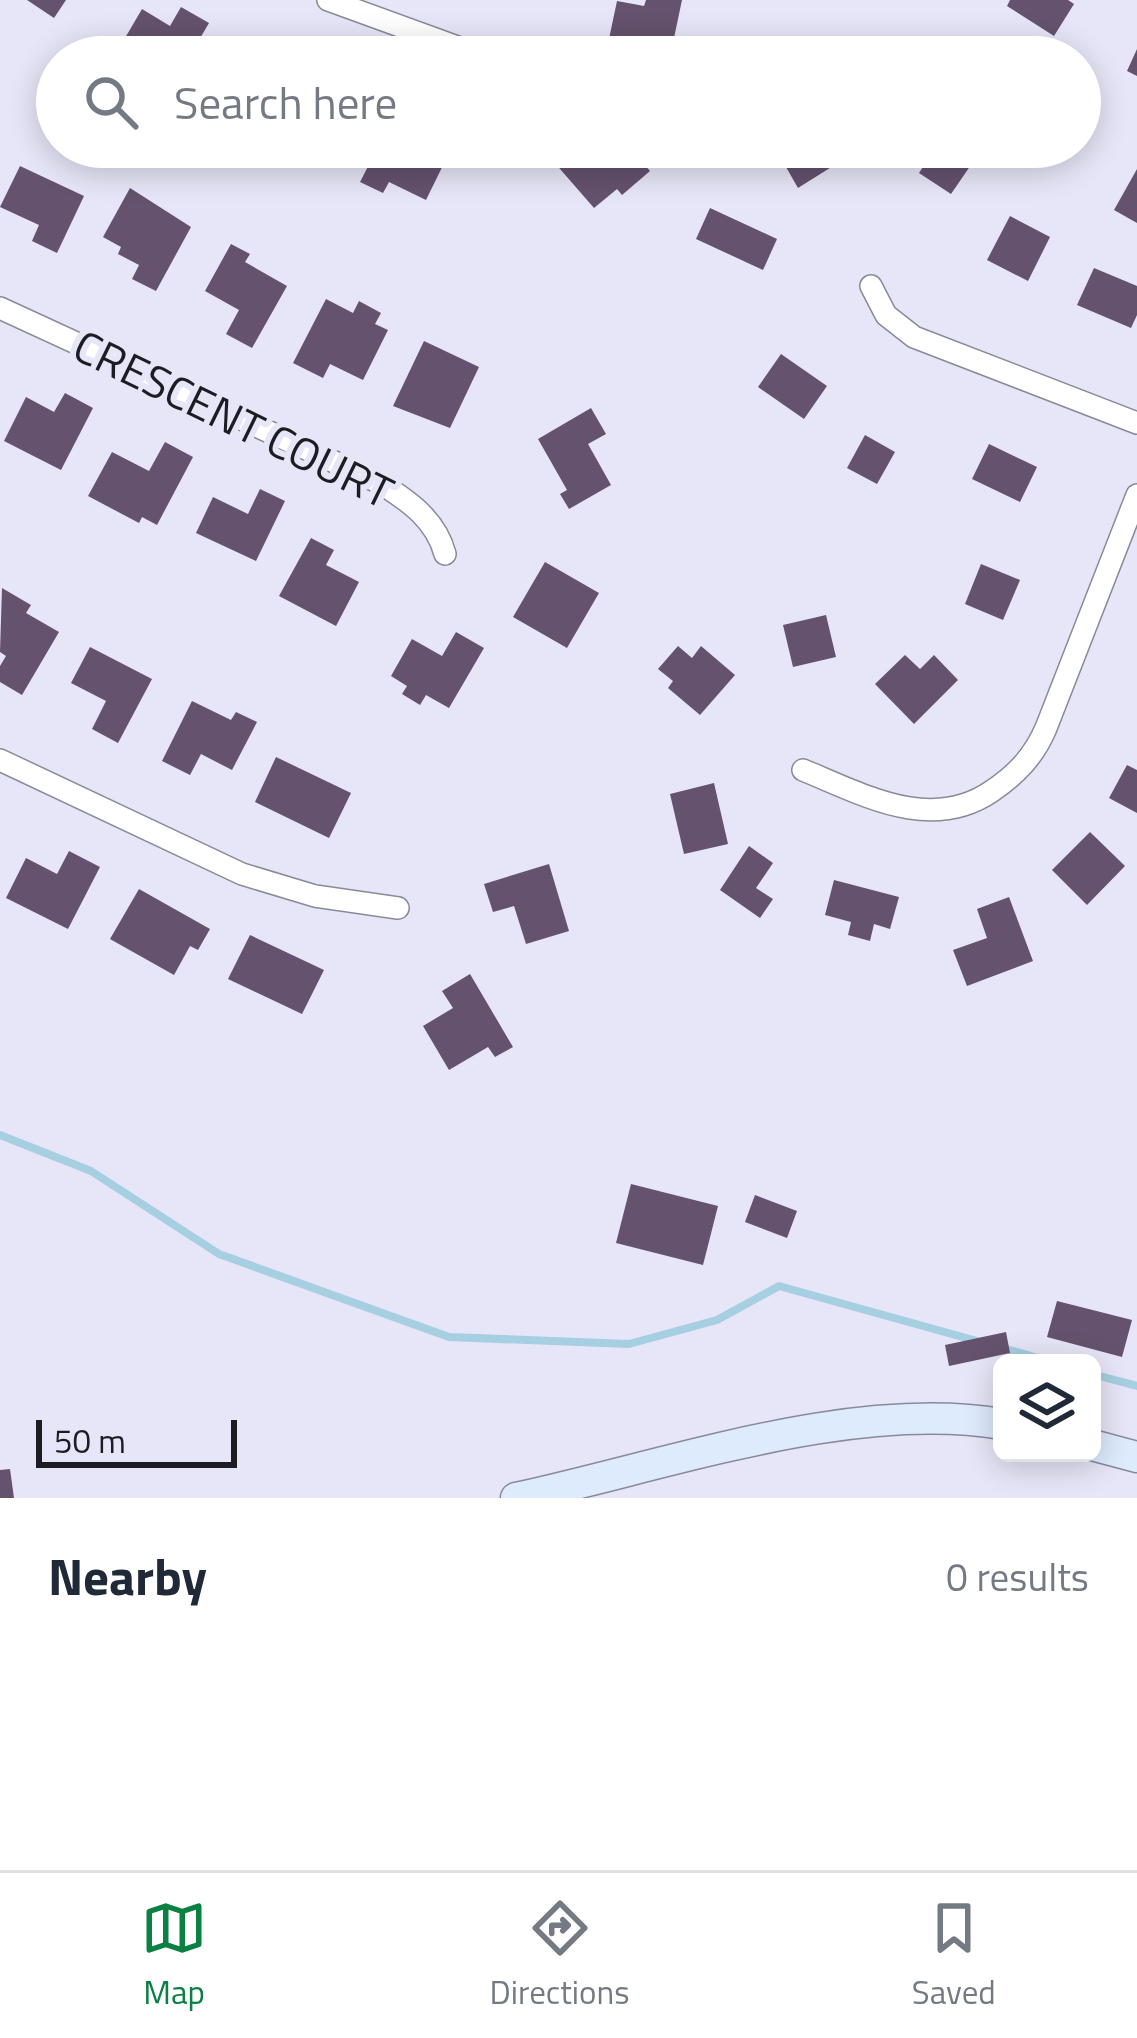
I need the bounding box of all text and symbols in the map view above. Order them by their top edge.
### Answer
search box [36,36,1101,168]
text: Search here [174,68,397,136]
icon: search [78,69,144,135]
street label: CRESCENT COURT [63,311,406,525]
map controls [993,1354,1101,1462]
button: layers [993,1354,1101,1462]
scale bar [36,1414,237,1467]
text: 50 m [54,1416,126,1466]
text: Nearby [48,1537,207,1615]
text: 0 results [946,1547,1089,1606]
tab: Map [141,1895,207,2017]
tab: Directions [490,1895,629,2017]
tab: Saved [912,1895,996,2017]

